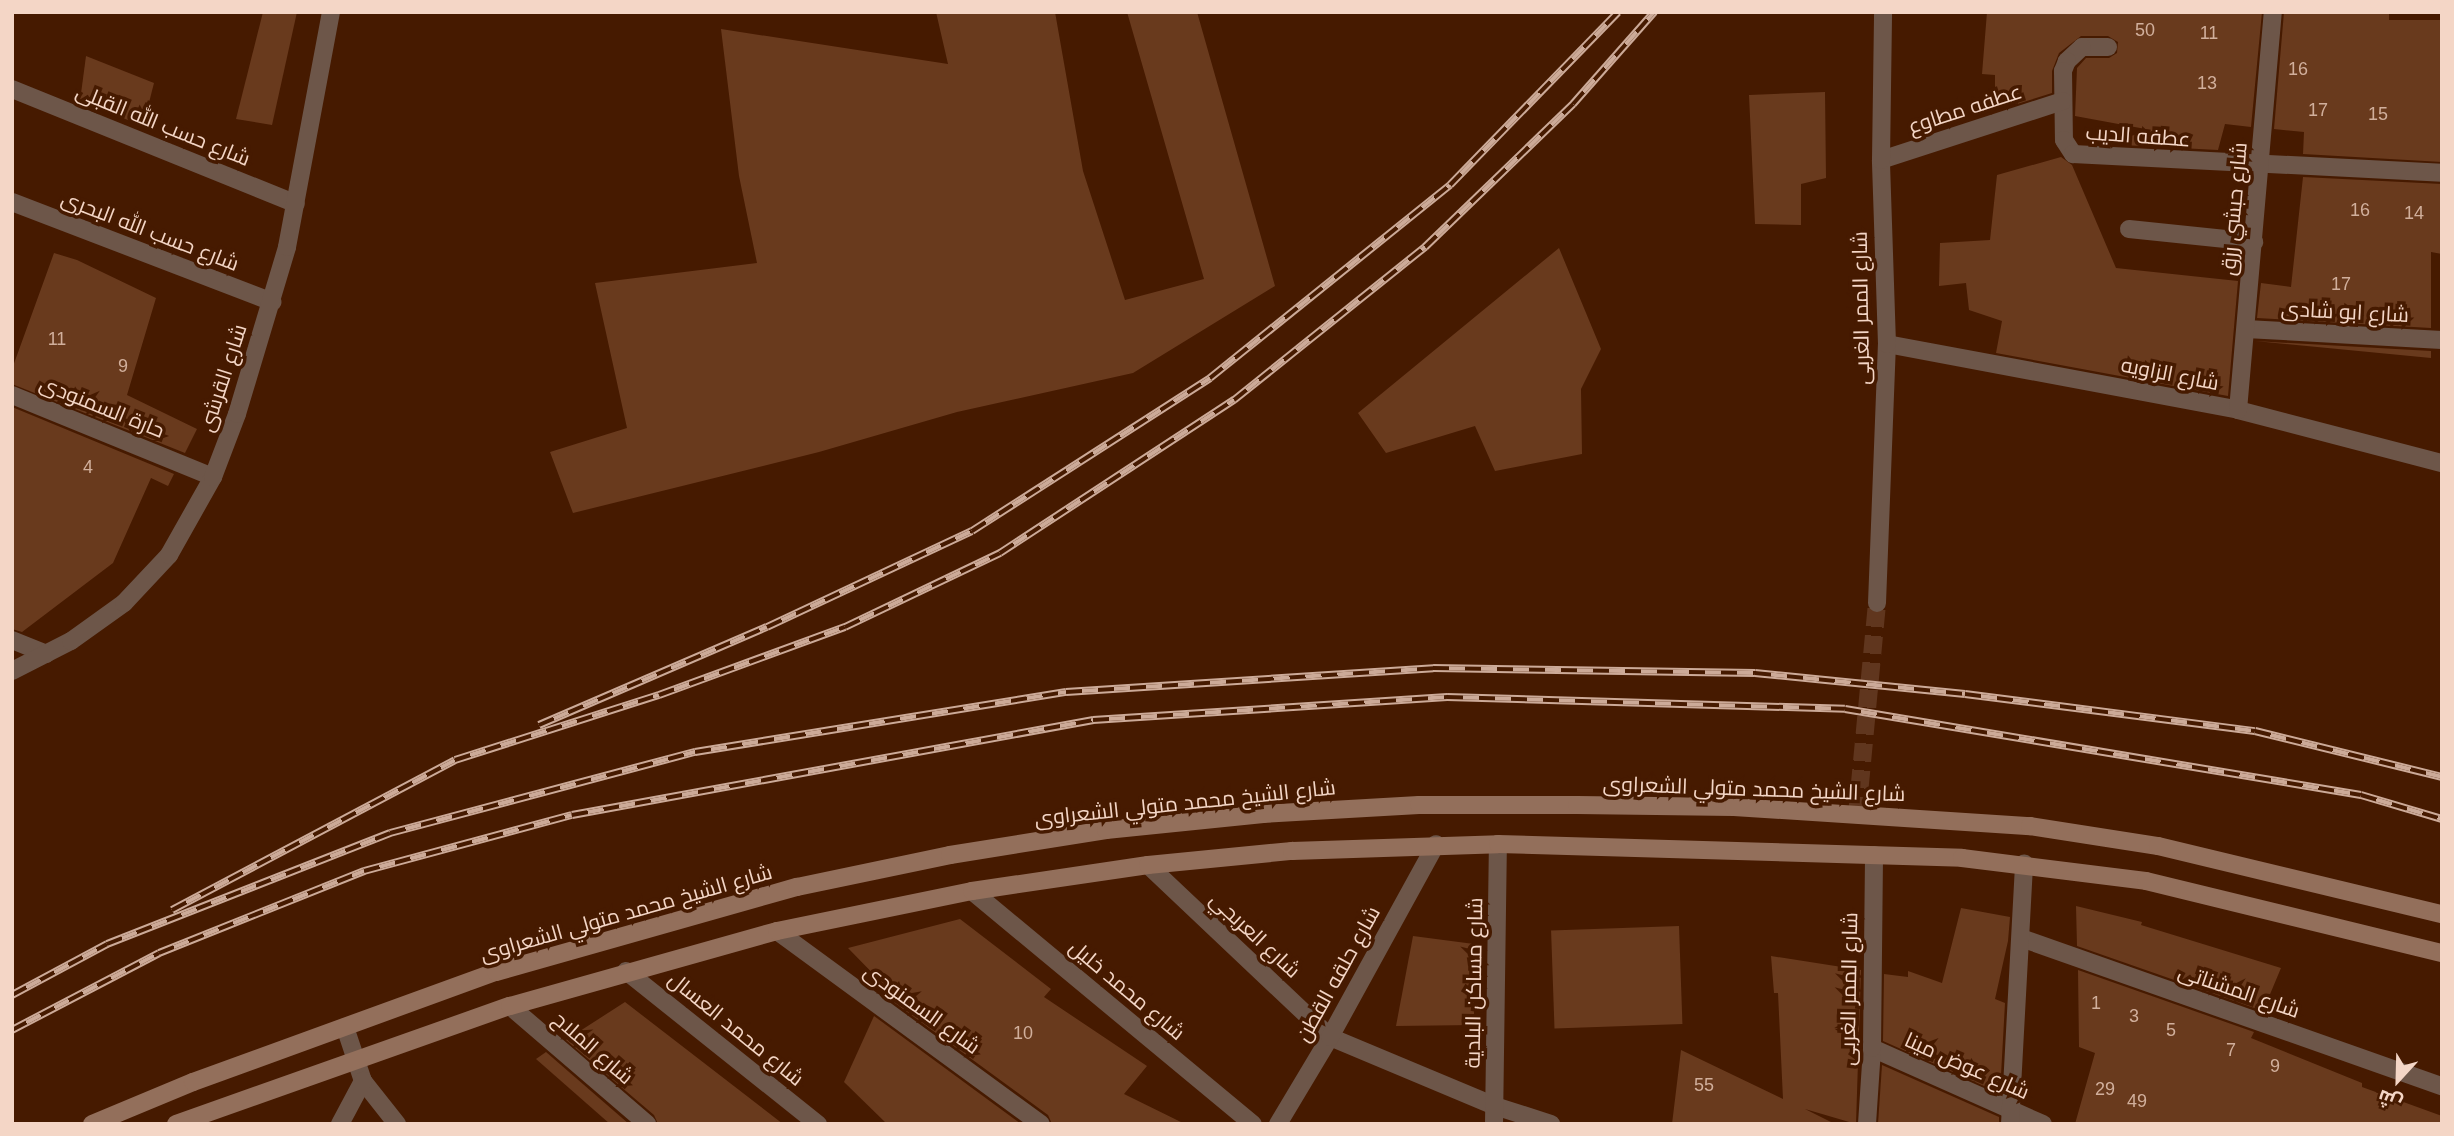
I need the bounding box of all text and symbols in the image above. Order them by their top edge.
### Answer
house number: 50 [2135,19,2155,41]
house number: 11 [2200,22,2218,44]
house number: 16 [2288,58,2308,80]
house number: 13 [2197,72,2217,94]
street label: شارع حسب الله القبلى [72,78,254,172]
street label: عطفه مطاوع [1905,79,2025,139]
house number: 17 [2308,99,2328,121]
house number: 15 [2368,103,2388,125]
street label: عطفه الديب [2085,120,2191,152]
street label: شارع حبشي رزق [2216,141,2252,277]
street label: شارع حسب الله البحرى [58,186,242,276]
house number: 16 [2350,199,2370,221]
house number: 14 [2404,202,2424,224]
street label: شارع الممر الغربى [1847,231,1875,385]
house number: 17 [2331,273,2351,295]
street label: شارع ابو شادى [2280,296,2410,328]
street label: شارع القرشى [194,321,252,435]
house number: 11 [48,328,66,350]
street label: شارع الزاويه [2119,352,2221,396]
house number: 9 [118,355,128,377]
street label: حارة السمنودى [36,371,168,443]
house number: 4 [83,456,93,478]
street label: شارع الشيخ محمد متولي الشعراوى [1602,771,1906,807]
street label: شارع الشيخ محمد متولي الشعراوى [1033,775,1337,831]
street label: شارع الشيخ محمد متولي الشعراوى [477,859,775,967]
street label: شارع العربجي [1205,887,1305,983]
street label: شارع مساكن البلدية [1460,897,1488,1069]
street label: شارع حلقه القطن [1290,902,1386,1046]
street label: شارع الممر الغربى [1835,912,1863,1066]
street label: شارع محمد خليل [1064,934,1190,1046]
street label: شارع السمنودى [859,958,985,1060]
street label: شارع المشناتى [2175,958,2303,1024]
street label: شارع محمد العسال [663,967,809,1091]
house number: 1 [2091,992,2101,1014]
house number: 3 [2129,1005,2139,1027]
street label: شارع الملاح [548,1006,638,1090]
house number: 5 [2166,1019,2176,1041]
house number: 10 [1013,1022,1033,1044]
street label: شارع عوض مينا [1901,1027,2033,1105]
house number: 7 [2226,1039,2236,1061]
north arrow [2363,1045,2433,1115]
house number: 9 [2270,1055,2280,1077]
house number: 55 [1694,1074,1714,1096]
house number: 29 [2095,1078,2115,1100]
text: ش [2375,1086,2405,1114]
house number: 49 [2127,1090,2147,1112]

